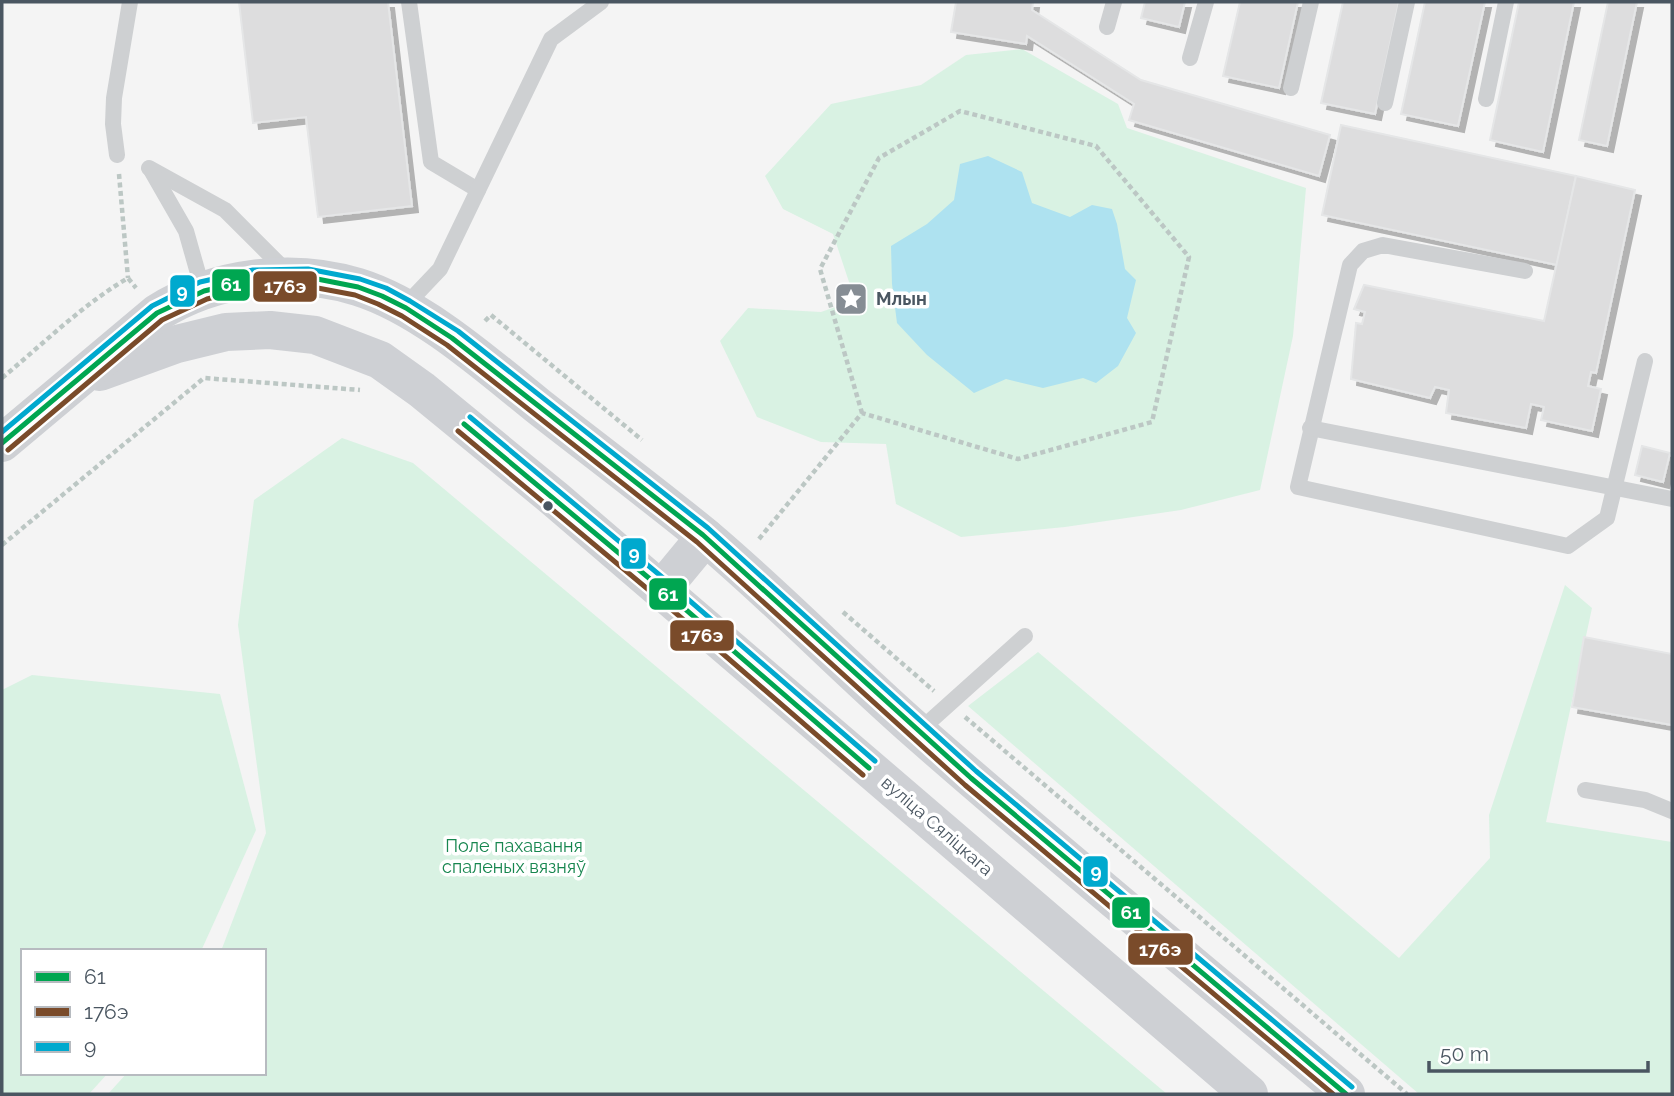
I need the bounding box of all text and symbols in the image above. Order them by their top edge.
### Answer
line badge: 61 [211,268,251,302]
line badge: 176э [252,270,318,303]
text: 61 [221,273,241,295]
line badge: 9 [169,274,196,308]
text: 176э [264,275,306,297]
text: 9 [176,280,188,302]
place icon: Млын [832,280,870,318]
place label: Млын [876,288,927,309]
unlabelled marker [541,499,555,513]
line badge: 9 [620,537,647,570]
text: 9 [628,542,640,564]
line badge: 61 [648,577,688,611]
text: 61 [658,583,678,605]
line badge: 176э [669,619,735,652]
text: 176э [681,624,723,646]
street label: вуліца Сяліцкага [877,772,997,880]
park label: Поле пахавання спаленых вязняў [442,835,586,877]
line badge: 9 [1082,855,1109,888]
text: 9 [1090,860,1102,882]
line badge: 61 [1111,896,1151,929]
text: 61 [1121,901,1141,923]
line badge: 176э [1127,932,1194,966]
text: 176э [1139,938,1181,960]
legend [21,949,266,1075]
text: 61 [84,964,106,989]
text: 176э [84,999,128,1024]
scale bar [1429,1030,1648,1074]
text: 9 [84,1034,96,1059]
text: 50 m [1440,1041,1489,1066]

